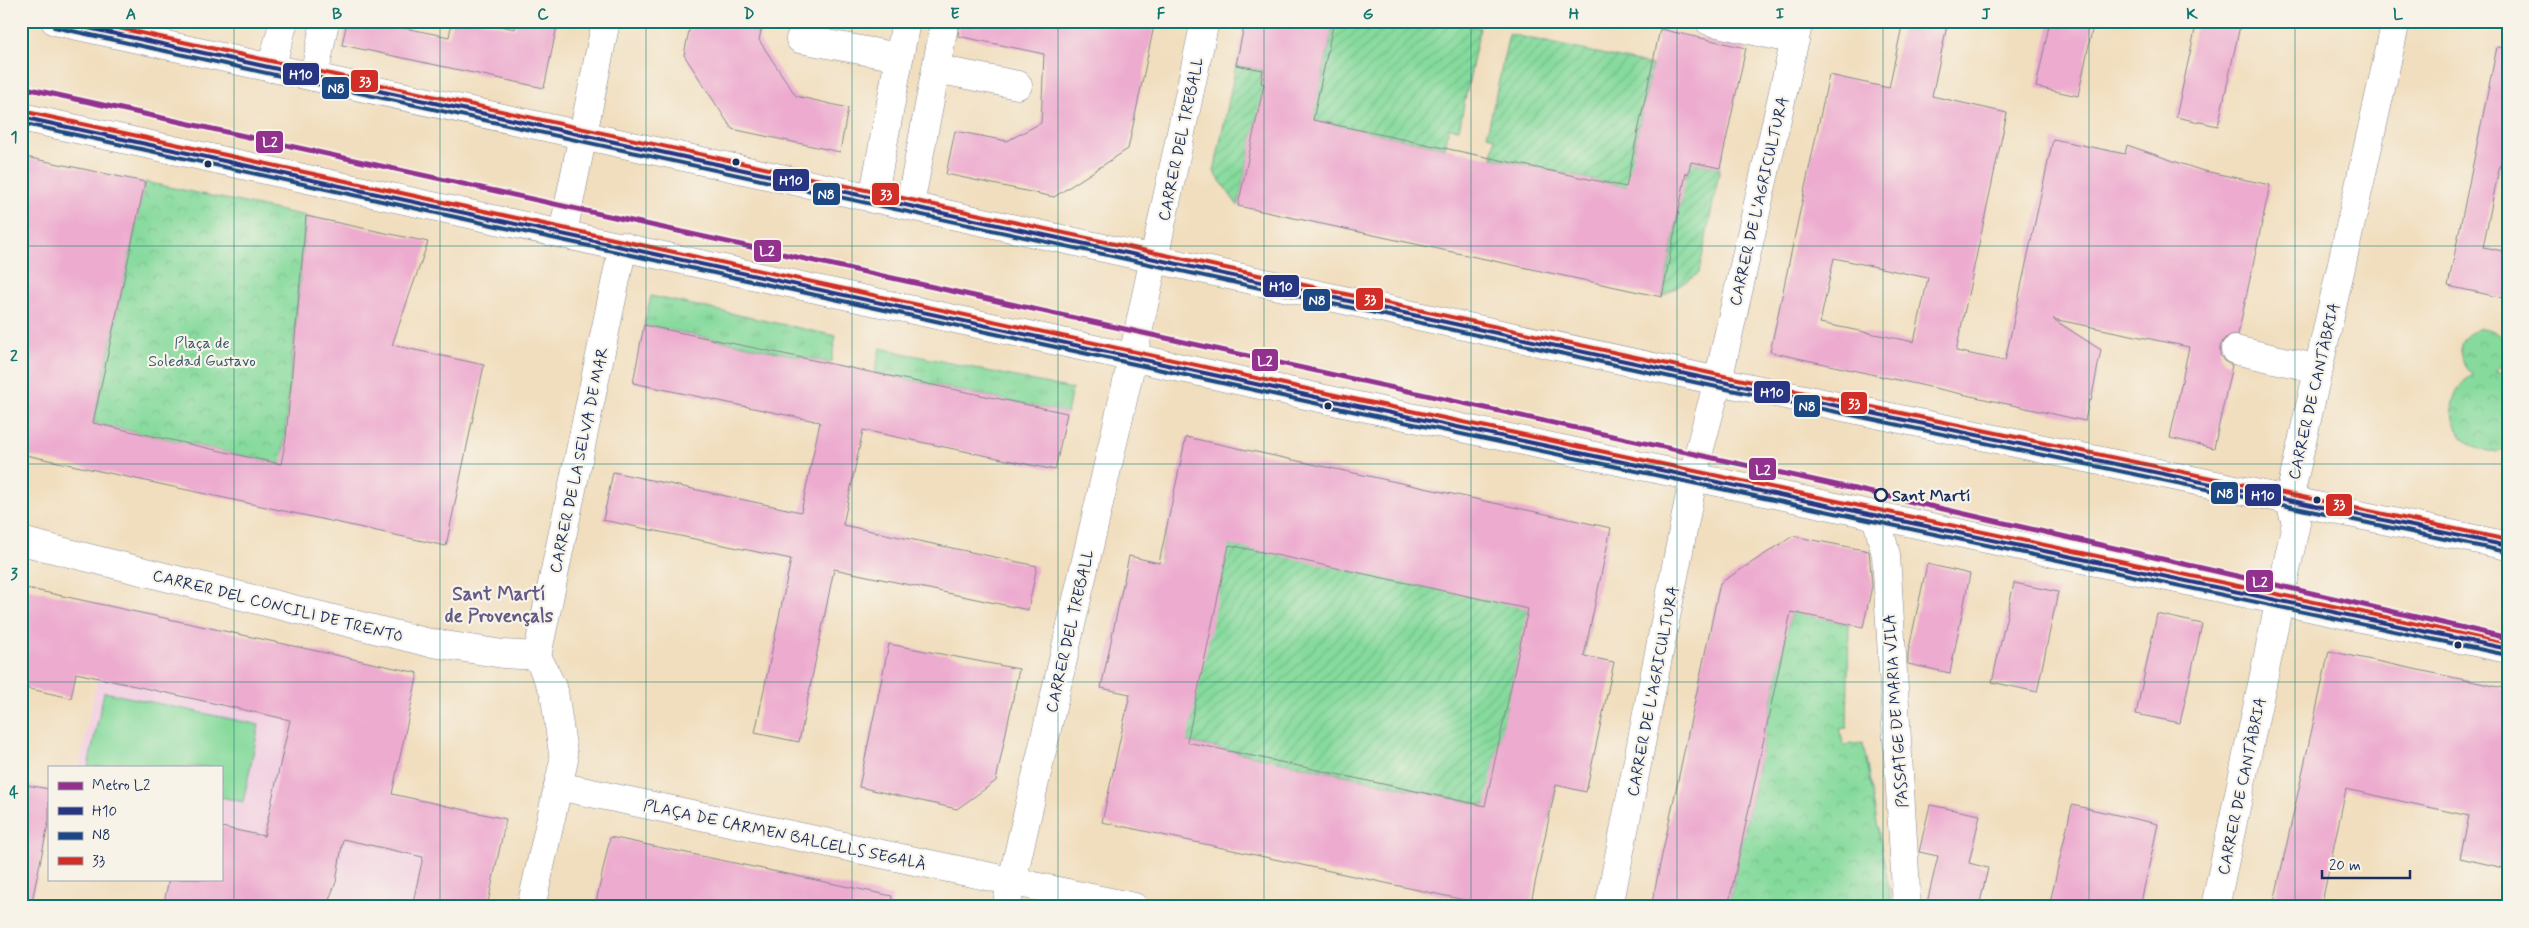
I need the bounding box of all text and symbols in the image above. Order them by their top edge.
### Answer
text: A [126,4,136,25]
text: B [332,4,342,25]
text: C [537,4,549,25]
text: D [743,4,755,25]
text: E [950,4,960,25]
text: F [1157,4,1166,25]
text: G [1363,4,1374,25]
text: H [1569,4,1580,25]
text: I [1776,4,1785,25]
text: J [1981,4,1991,25]
text: K [2186,4,2198,25]
text: L [2393,4,2404,25]
street label: CARRER DEL TREBALL [1154,56,1209,223]
line badge: H10 [282,62,320,86]
text: H10 [289,66,313,84]
line badge: 33 [350,69,379,93]
text: 33 [359,73,371,91]
line badge: N8 [321,76,350,100]
text: N8 [327,80,345,98]
street label: CARRER DE L'AGRICULTURA [1725,95,1794,308]
text: 1 [10,127,18,148]
line badge: L2 [255,130,284,154]
text: L2 [262,133,278,151]
unlabelled marker [731,157,741,167]
unlabelled marker [203,159,213,169]
line badge: H10 [772,168,810,192]
text: H10 [779,172,803,190]
line badge: N8 [812,182,841,206]
line badge: 33 [871,182,900,206]
text: N8 [817,186,835,204]
text: 33 [880,186,892,204]
line badge: L2 [753,239,782,263]
text: L2 [759,242,775,260]
line badge: H10 [1262,274,1300,298]
text: H10 [1269,278,1293,296]
line badge: 33 [1355,287,1384,311]
line badge: N8 [1302,288,1331,312]
text: 33 [1364,291,1376,309]
text: N8 [1308,292,1326,310]
street label: CARRER DE CANTÀBRIA [2284,301,2345,482]
park label: Plaça de Soledad Gustavo [148,333,256,372]
street label: CARRER DE LA SELVA DE MAR [545,345,614,575]
text: 2 [10,346,18,367]
line badge: L2 [1251,348,1279,372]
text: L2 [1257,352,1273,370]
line badge: H10 [1753,380,1791,404]
text: H10 [1760,384,1784,402]
line badge: 33 [1840,391,1868,415]
line badge: N8 [1793,394,1821,418]
text: 33 [1848,395,1860,413]
text: N8 [1798,398,1816,416]
unlabelled marker [1323,401,1333,411]
line badge: L2 [1748,457,1777,481]
text: L2 [1755,461,1771,479]
line badge: N8 [2210,481,2239,505]
line badge: H10 [2244,483,2282,507]
text: N8 [2216,485,2234,503]
place label: Sant Martí [1892,486,1971,507]
text: H10 [2251,487,2275,505]
marker: Sant Martí [1874,488,1888,502]
line badge: 33 [2325,493,2353,517]
unlabelled marker [2312,495,2322,505]
text: 33 [2333,496,2345,514]
street label: CARRER DEL TREBALL [1041,548,1099,715]
text: 3 [10,564,18,585]
street label: CARRER DEL CONCILI DE TRENTO [150,565,405,648]
line badge: L2 [2245,569,2274,593]
text: L2 [2252,573,2268,591]
district label: Sant Martí de Provençals [445,582,554,629]
street label: CARRER DE L'AGRICULTURA [1623,584,1684,798]
street label: PASSATGE DE MARIA VILA [1879,613,1914,809]
unlabelled marker [2453,640,2463,650]
street label: CARRER DE CANTÀBRIA [2213,696,2272,877]
legend [48,766,222,880]
text: Metro L2 [92,776,150,796]
text: 4 [9,782,19,803]
street label: PLAÇA DE CARMEN BALCELLS SEGALÀ [641,795,928,876]
text: H10 [92,802,117,822]
text: N8 [92,826,110,846]
scale bar [2322,848,2409,880]
text: 33 [92,852,105,872]
text: 20 m [2329,856,2361,876]

